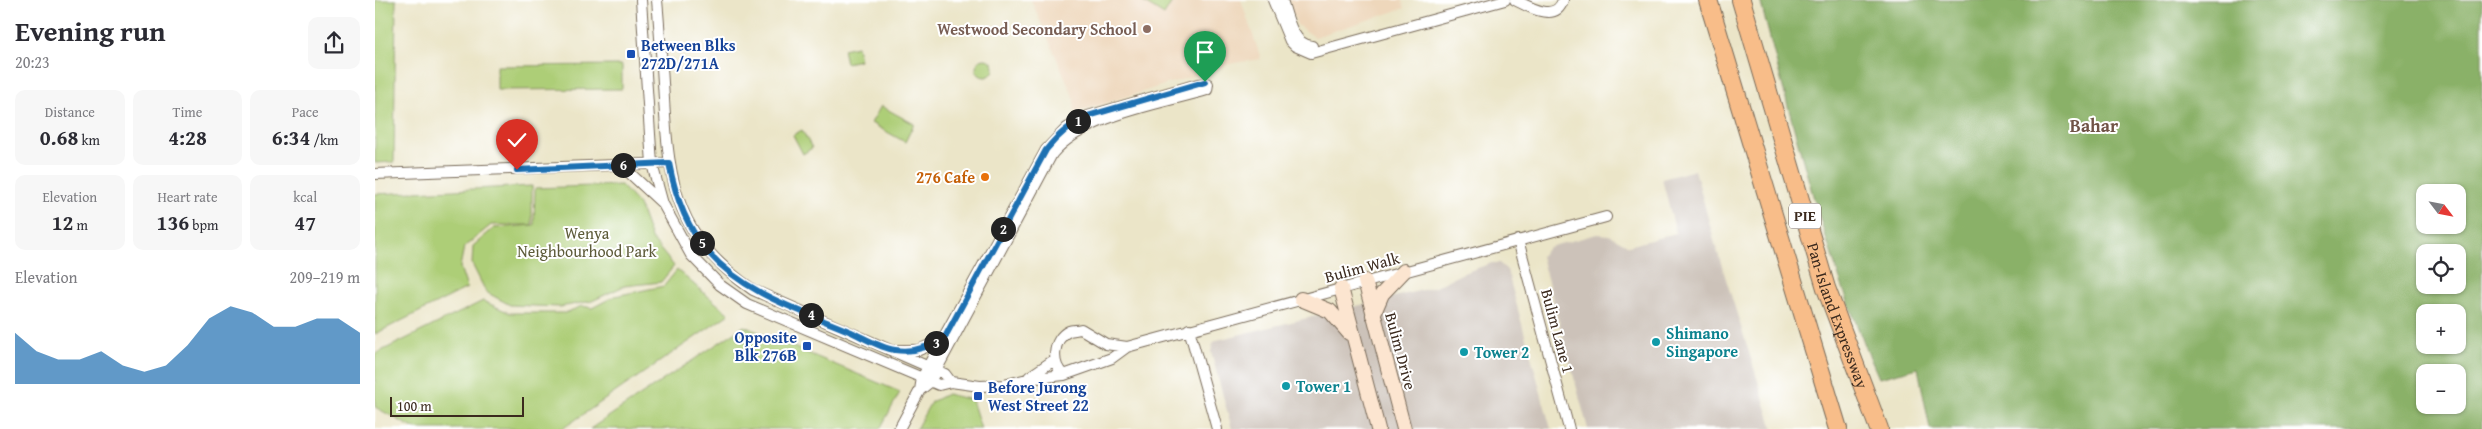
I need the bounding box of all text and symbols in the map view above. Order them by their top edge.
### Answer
text: Evening run [15,10,166,51]
button: share [308,17,360,69]
place label: Westwood Secondary School [937,17,1137,41]
marker: Westwood Secondary School [1141,23,1153,35]
pin [1184,31,1226,82]
place label: Between Blks 272D/271A [641,33,736,75]
icon: arrive [1191,38,1219,66]
marker: Between Blks 272D/271A [625,48,637,60]
text: 20:23 [15,50,50,74]
text: Distance [45,102,95,122]
text: Time [173,102,202,122]
text: Pace [292,102,319,122]
pin: 1 [1065,108,1091,134]
text: 1 [1075,111,1082,131]
district label: Bahar [2070,112,2119,139]
pin [496,119,538,170]
text: 0.68 [40,122,78,153]
text: 4:28 [168,122,207,153]
text: 6:34 [272,122,310,153]
icon: check [503,126,531,154]
text: km [78,130,100,150]
text: /km [310,130,339,150]
pin: 6 [611,152,635,178]
text: 6 [620,155,627,175]
place label: 276 Cafe [916,165,975,189]
marker: 276 Cafe [979,171,991,183]
north arrow [2416,184,2466,234]
map controls [2416,184,2466,414]
text: Elevation [42,187,97,207]
text: Heart rate [157,187,218,207]
text: kcal [293,187,317,207]
road number: PIE [1789,204,1821,228]
text: 12 [52,207,73,238]
text: 136 [157,207,189,238]
text: 47 [294,207,316,238]
text: m [73,215,88,235]
text: bpm [189,215,218,235]
pin: 2 [991,216,1015,242]
text: 2 [1000,219,1007,239]
park label: Wenya Neighbourhood Park [517,221,658,263]
pin: 5 [689,230,715,256]
text: 5 [699,233,706,253]
street label: Pan-Island Expressway [1801,240,1875,392]
button: locate [2416,244,2466,294]
street label: Bulim Walk [1322,245,1403,288]
text: Elevation [15,265,78,289]
text: 209–219 m [290,265,360,289]
street label: Bulim Lane 1 [1535,286,1581,376]
pin: 4 [799,302,823,328]
button: + [2416,304,2466,354]
text: 4 [808,305,815,325]
street label: Bulim Drive [1379,310,1423,392]
place label: Shimano Singapore [1666,321,1738,363]
place label: Opposite Blk 276B [734,325,797,367]
pin: 3 [923,330,949,356]
text: 3 [933,333,940,353]
marker: Shimano Singapore [1650,336,1662,348]
marker: Opposite Blk 276B [801,340,813,352]
place label: Tower 2 [1474,340,1529,364]
marker: Tower 2 [1458,346,1470,358]
button: − [2416,364,2466,414]
place label: Tower 1 [1296,374,1351,398]
place label: Before Jurong West Street 22 [988,375,1089,417]
marker: Tower 1 [1280,380,1292,392]
marker: Before Jurong West Street 22 [972,390,984,402]
scale bar [390,394,524,417]
text: 100 m [397,396,432,416]

